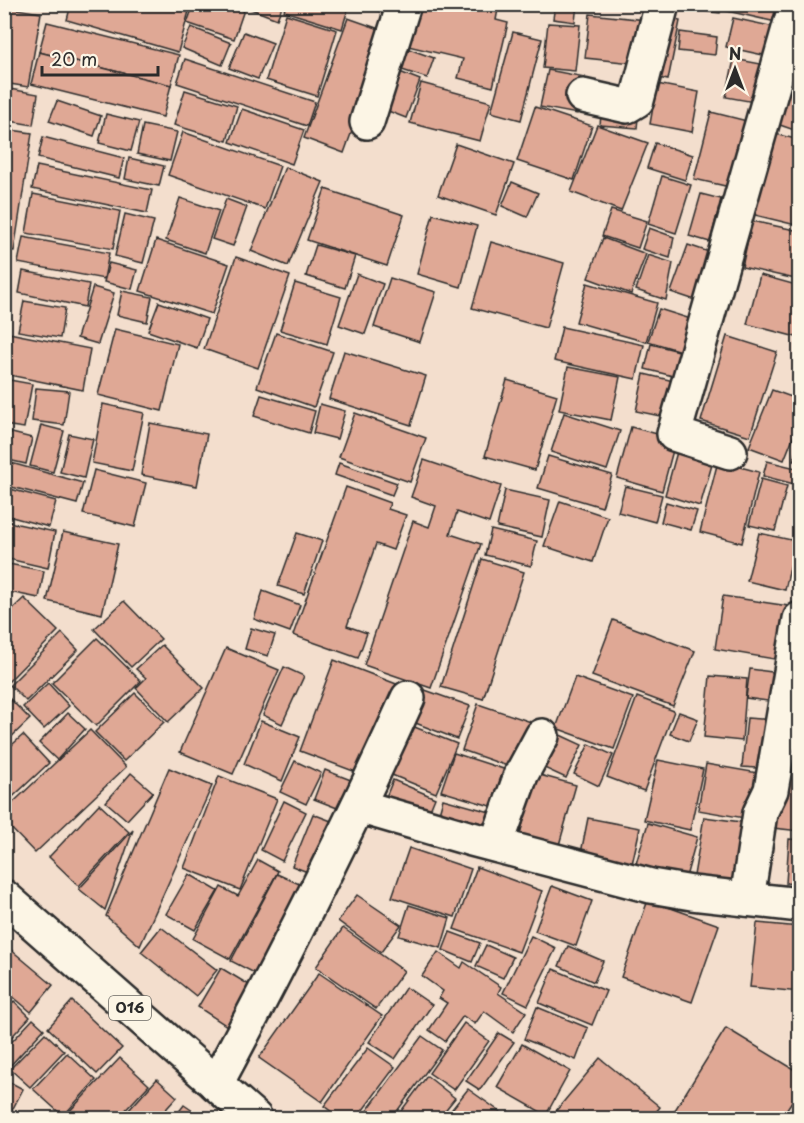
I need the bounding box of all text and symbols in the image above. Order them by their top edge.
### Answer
scale bar [42,39,158,77]
north arrow [705,39,765,99]
text: N [729,41,741,65]
text: 20 m [51,45,97,72]
road number: 016 [109,996,151,1020]

